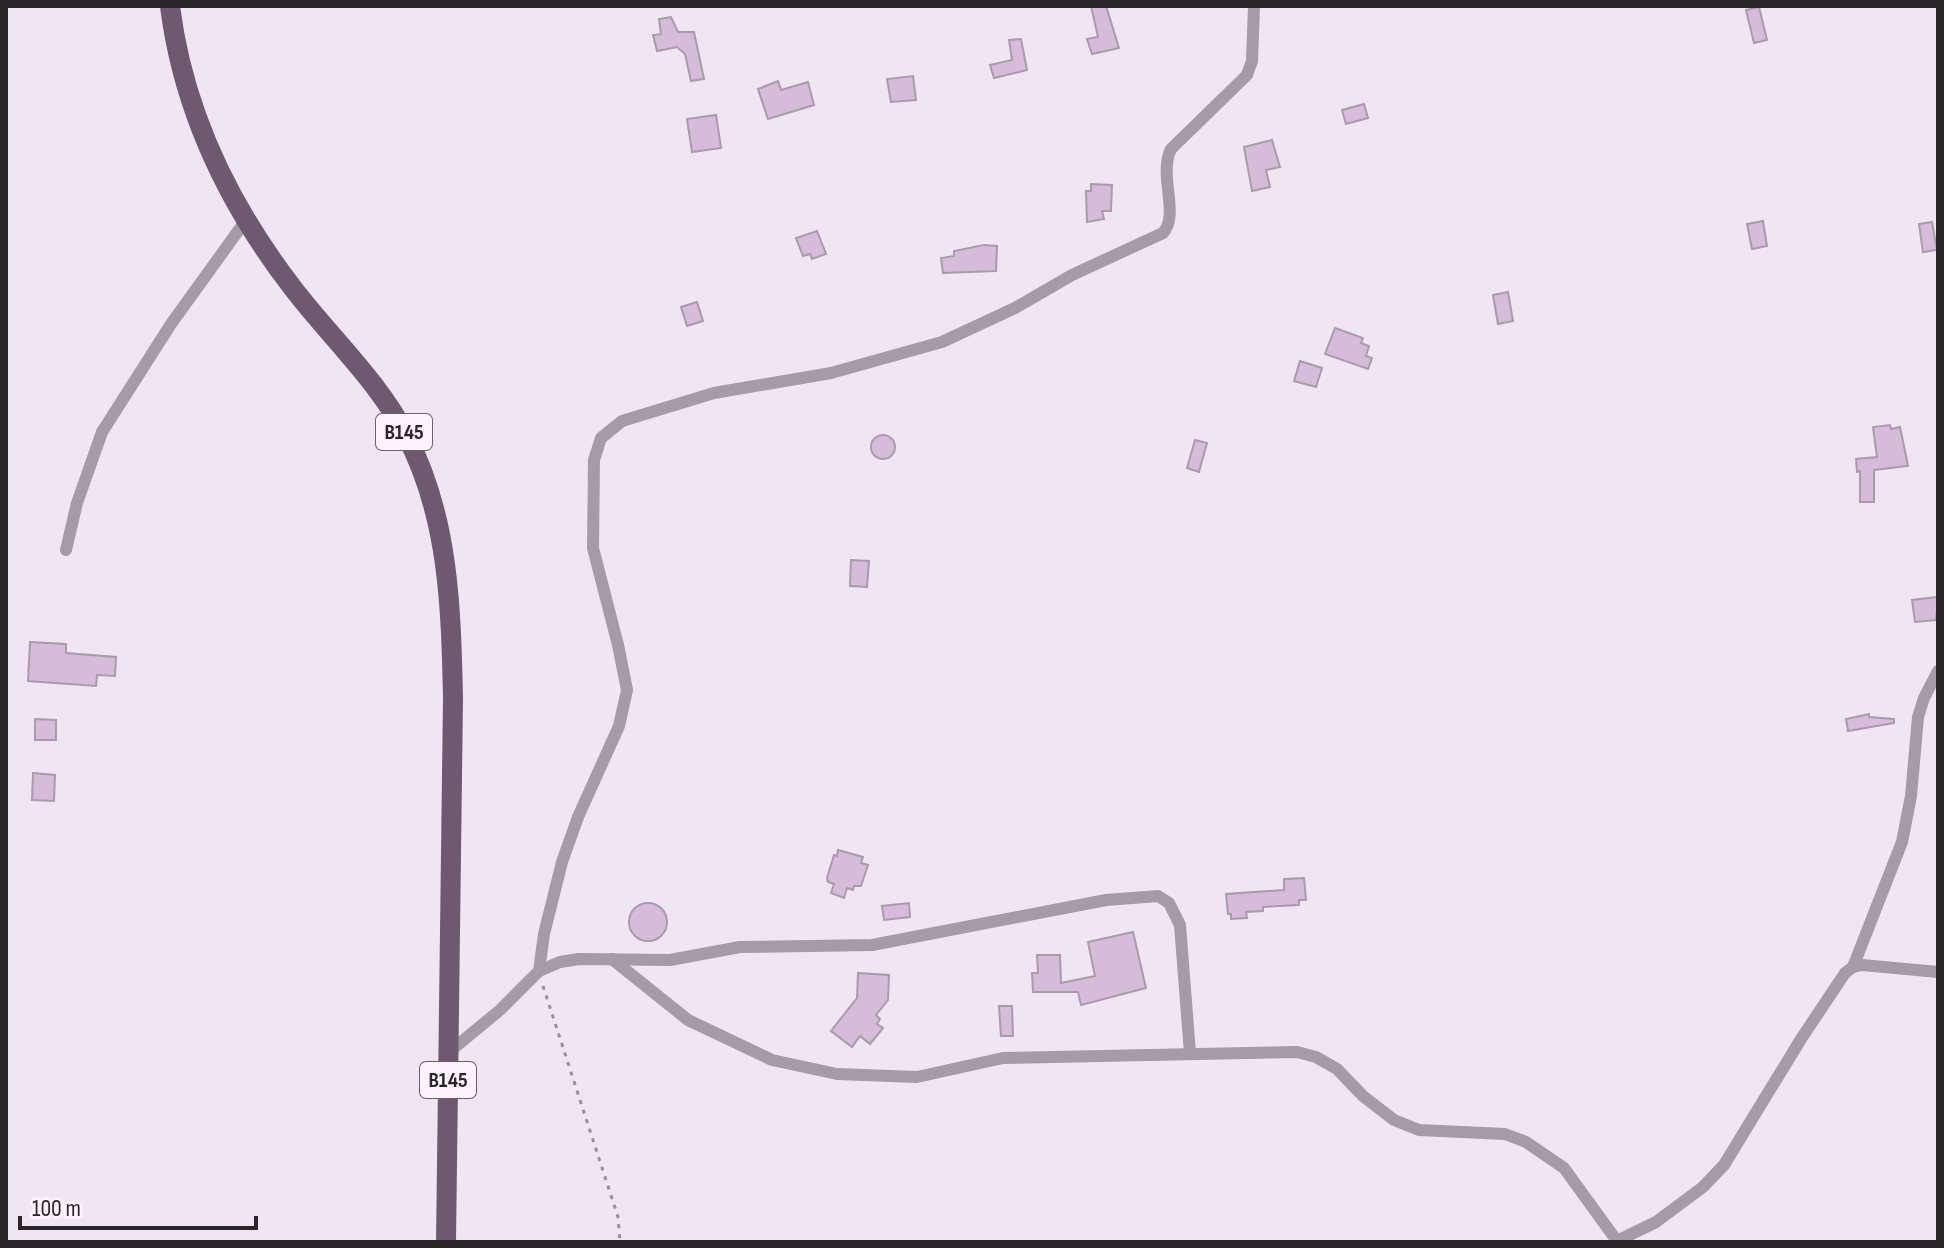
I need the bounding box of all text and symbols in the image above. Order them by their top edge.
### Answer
road number: B145 [376,414,432,450]
road number: B145 [420,1062,476,1098]
scale bar [20,1180,256,1230]
text: 100 m [32,1194,81,1223]

